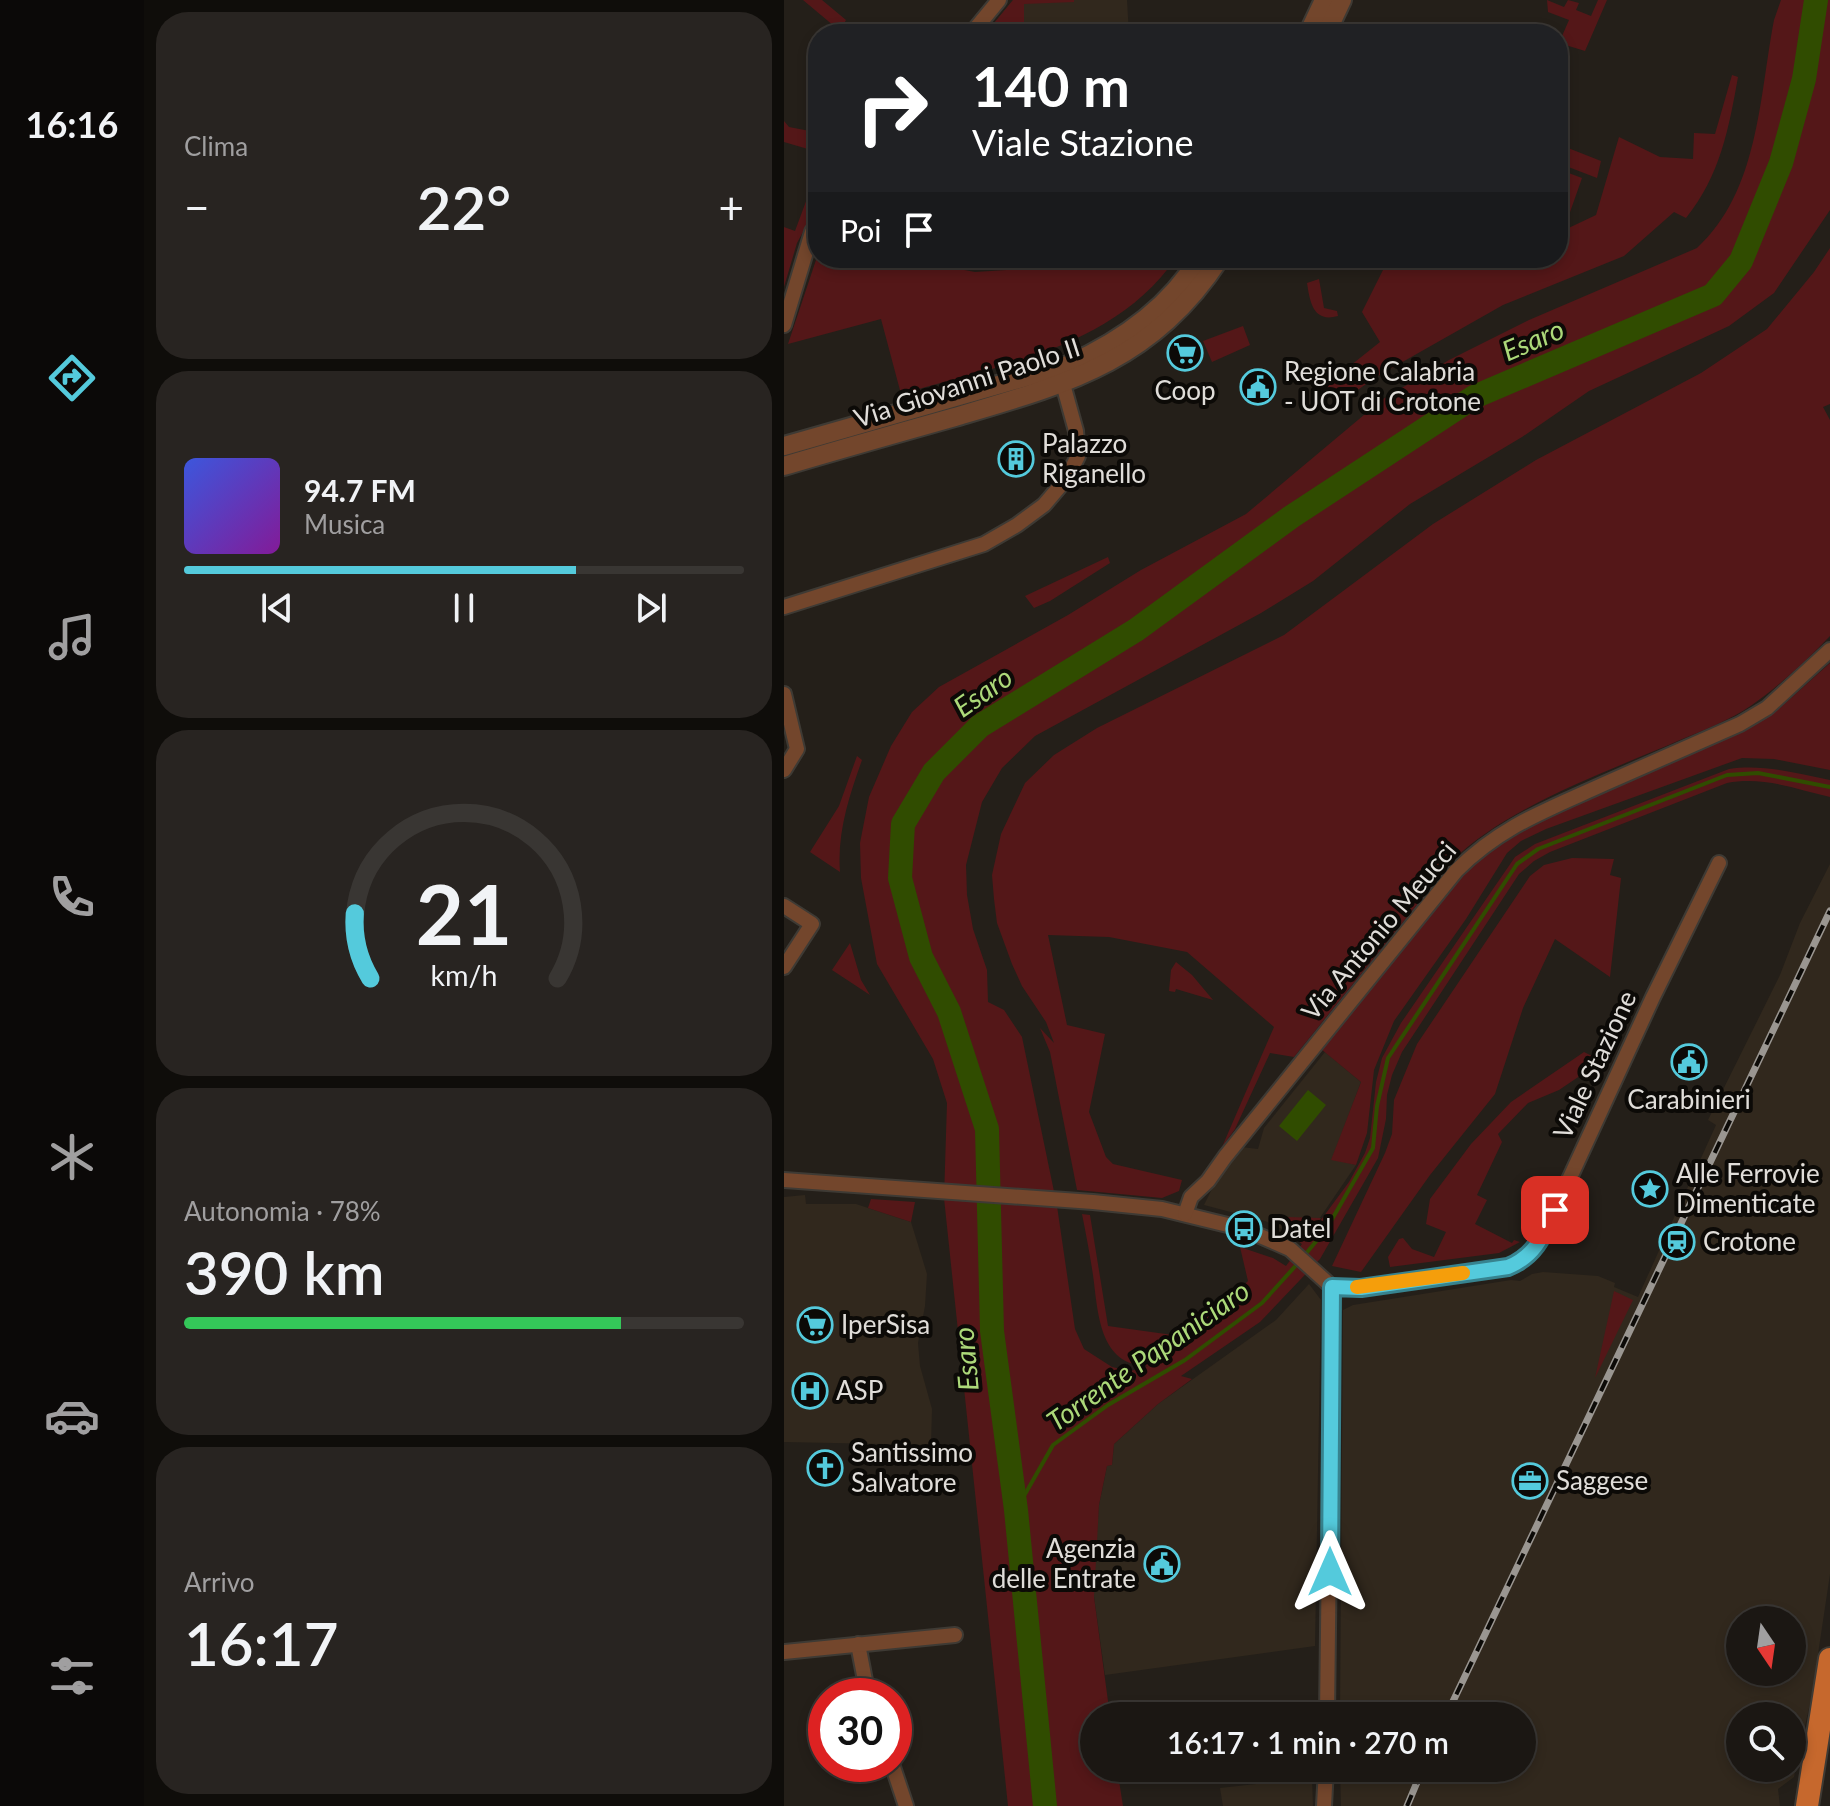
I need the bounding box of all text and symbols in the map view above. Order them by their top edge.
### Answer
text: 140 m [972,52,1130,119]
icon: right [840,56,944,160]
text: 16:16 [26,102,118,146]
text: Viale Stazione [972,120,1194,164]
text: Clima [184,130,248,162]
text: 22° [417,171,511,243]
text: − [184,181,210,233]
text: + [718,181,744,233]
icon: arrive [897,208,941,252]
text: Poi [840,212,881,248]
water label: Esaro [1497,311,1569,367]
street label: Via Giovanni Paolo II [850,330,1084,434]
supermarket icon: Coop [1166,334,1204,372]
icon: directions [44,350,100,406]
place label: Regione Calabria - UOT di Crotone [1284,355,1481,417]
public building icon: Regione Calabria - UOT di Crotone [1239,368,1277,406]
place label: Coop [1154,374,1216,406]
place label: Palazzo Riganello [1042,427,1146,489]
building icon: Palazzo Riganello [997,440,1035,478]
text: 94.7 FM [304,472,416,508]
text: Musica [304,508,385,540]
icon: previous [255,586,299,630]
icon: pause [442,586,486,630]
icon: next [629,586,673,630]
icon: music [44,609,100,665]
water label: Esaro [946,659,1018,723]
street label: Via Antonio Meucci [1294,835,1462,1026]
text: 21 [416,863,512,963]
icon: phone [44,869,100,925]
text: km/h [431,958,497,992]
street label: Viale Stazione [1546,985,1642,1144]
public building icon: Carabinieri [1670,1043,1708,1081]
place label: Carabinieri [1627,1083,1751,1115]
icon: climate [44,1129,100,1185]
place label: Alle Ferrovie Dimenticate [1676,1157,1820,1219]
place icon: Alle Ferrovie Dimenticate [1631,1170,1669,1208]
pin [1521,1176,1589,1244]
icon: arrive [1533,1188,1577,1232]
text: Autonomia · 78% [184,1195,381,1227]
bus stop icon: Datel [1225,1210,1263,1248]
place label: Datel [1270,1212,1331,1244]
station icon: Crotone [1658,1223,1696,1261]
place label: Crotone [1703,1225,1796,1257]
text: 390 km [184,1236,385,1308]
water label: Torrente Papaniciaro [1040,1273,1255,1438]
supermarket icon: IperSisa [796,1306,834,1344]
place label: IperSisa [841,1308,930,1340]
water label: Esaro [945,1326,985,1392]
hospital icon: ASP [791,1372,829,1410]
place label: ASP [836,1374,883,1406]
icon: car [44,1388,100,1444]
place label: Santissimo Salvatore [851,1436,973,1498]
church icon: Santissimo Salvatore [806,1449,844,1487]
office icon: Saggese [1511,1462,1549,1500]
place label: Saggese [1556,1464,1648,1496]
position arrow [1288,1530,1372,1614]
place label: Agenzia delle Entrate [992,1532,1136,1594]
public building icon: Agenzia delle Entrate [1143,1545,1181,1583]
text: Arrivo [184,1566,255,1598]
north arrow [1726,1606,1806,1686]
map controls [1726,1606,1806,1782]
text: 16:17 [184,1607,338,1679]
icon: filters [44,1648,100,1704]
speed limit sign: 30 [808,1678,912,1782]
button: search [1726,1702,1806,1782]
text: 16:17 · 1 min · 270 m [1167,1724,1449,1760]

